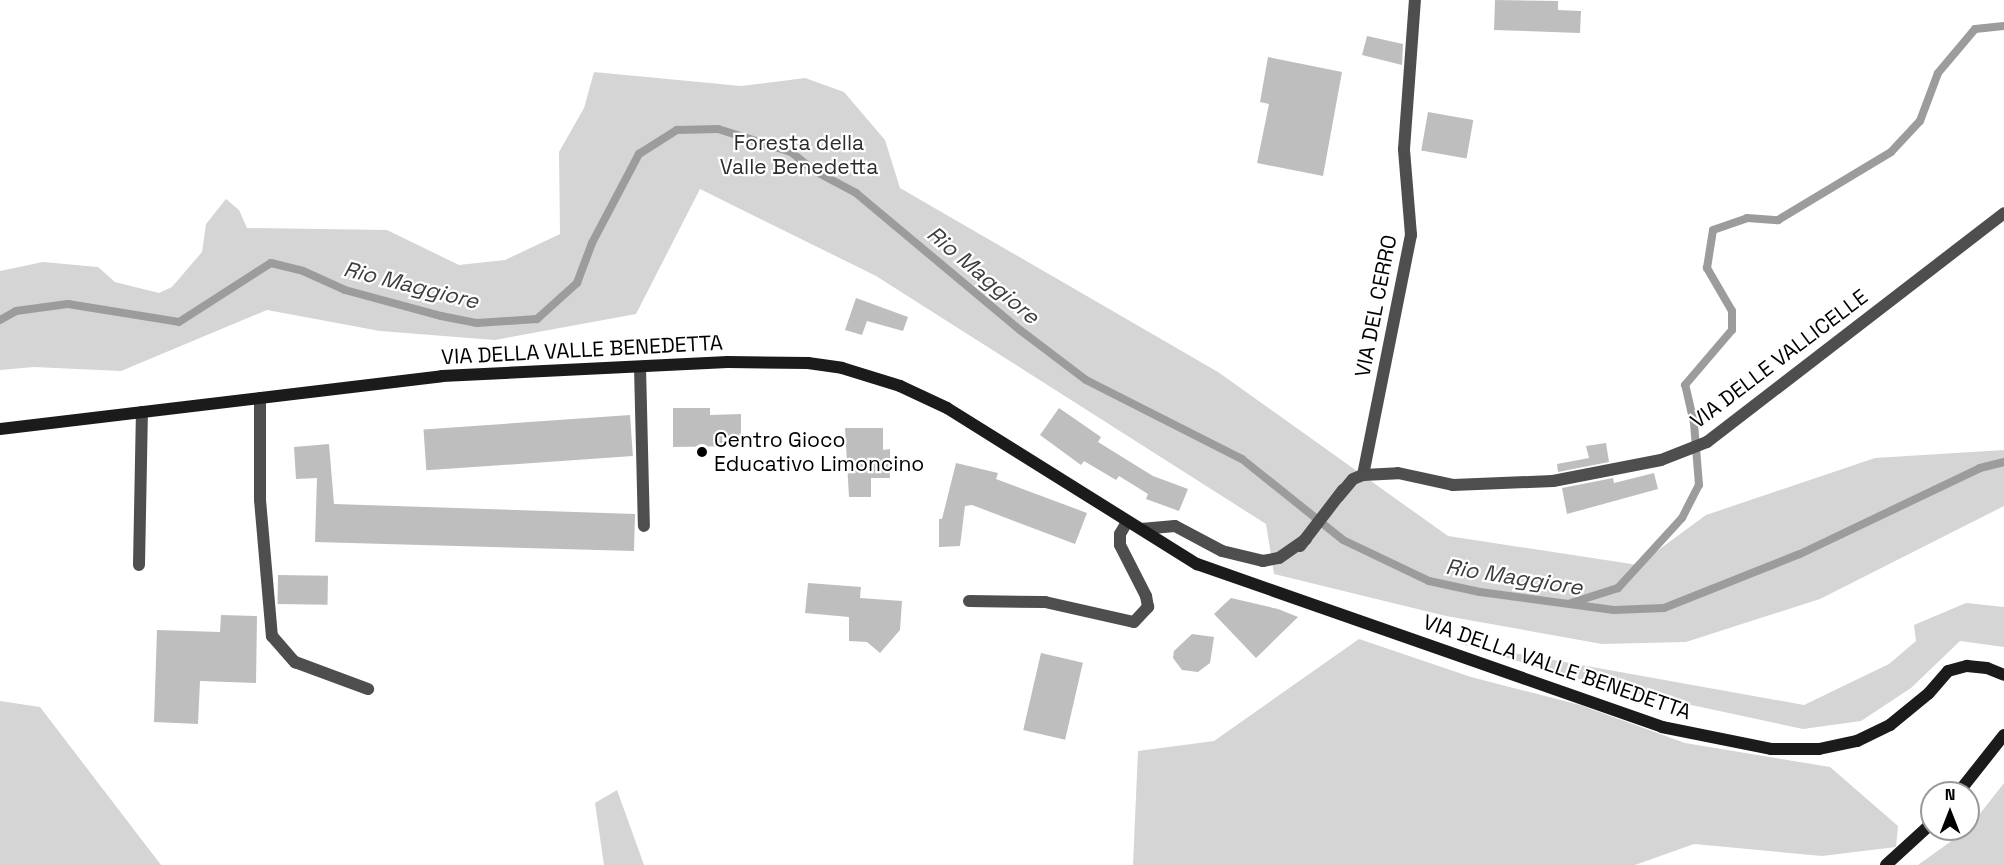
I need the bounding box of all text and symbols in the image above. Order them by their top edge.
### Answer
park label: Foresta della Valle Benedetta [720,130,878,180]
water label: Rio Maggiore [922,221,1044,329]
street label: VIA DEL CERRO [1350,232,1402,380]
water label: Rio Maggiore [341,255,481,315]
street label: VIA DELLE VALLICELLE [1685,284,1873,434]
street label: VIA DELLA VALLE BENEDETTA [440,330,724,370]
place label: Centro Gioco Educativo Limoncino [714,427,924,477]
marker: Centro Gioco Educativo Limoncino [695,445,709,459]
water label: Rio Maggiore [1444,553,1584,601]
street label: VIA DELLA VALLE BENEDETTA [1419,609,1695,725]
north arrow [1920,781,1980,841]
text: N [1945,784,1955,805]

